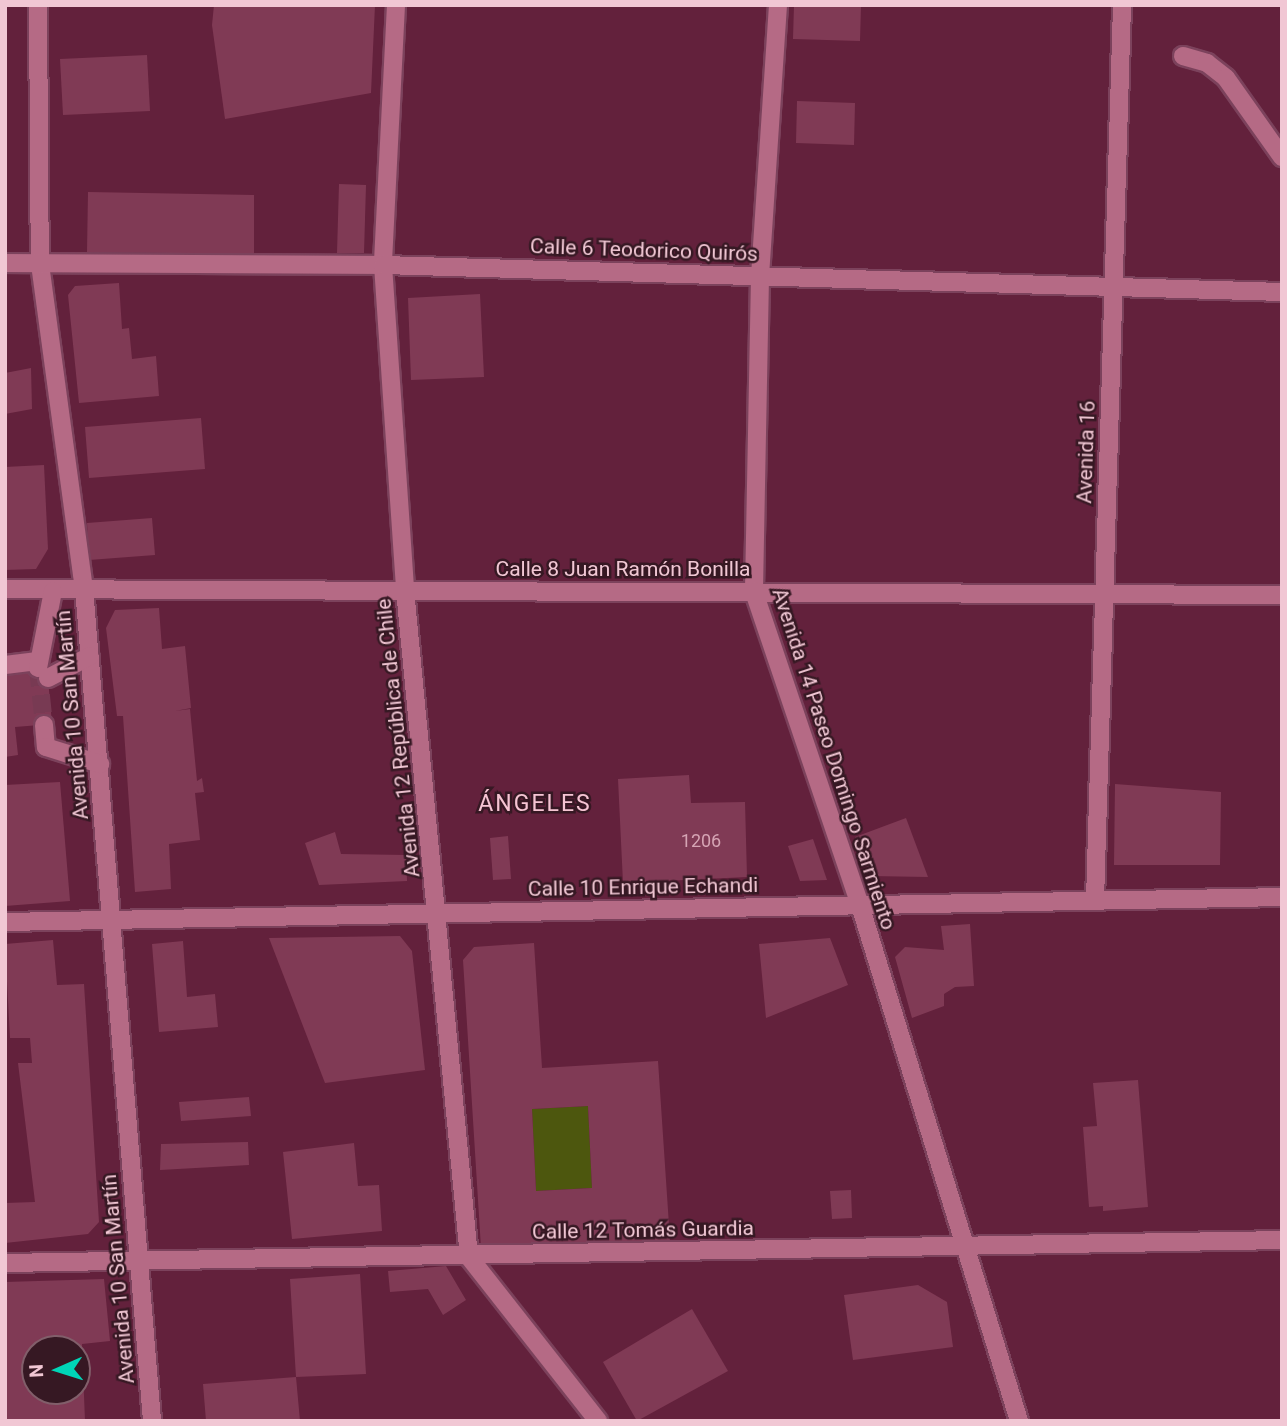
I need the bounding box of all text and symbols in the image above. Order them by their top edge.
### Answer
street label: Calle 6 Teodorico Quirós [529,233,759,267]
street label: Avenida 16 [1072,400,1100,504]
street label: Calle 8 Juan Ramón Bonilla [495,556,751,582]
street label: Avenida 14 Paseo Domingo Sarmiento [767,585,901,933]
street label: Avenida 12 República de Chile [371,597,425,879]
street label: Avenida 10 San Martín [50,609,94,821]
district label: ÁNGELES [479,790,591,818]
house number: 1206 [681,830,721,852]
street label: Calle 10 Enrique Echandi [528,872,758,902]
street label: Avenida 10 San Martín [96,1173,140,1385]
street label: Calle 12 Tomás Guardia [532,1215,754,1245]
north arrow [21,1335,91,1405]
text: N [25,1364,48,1378]

